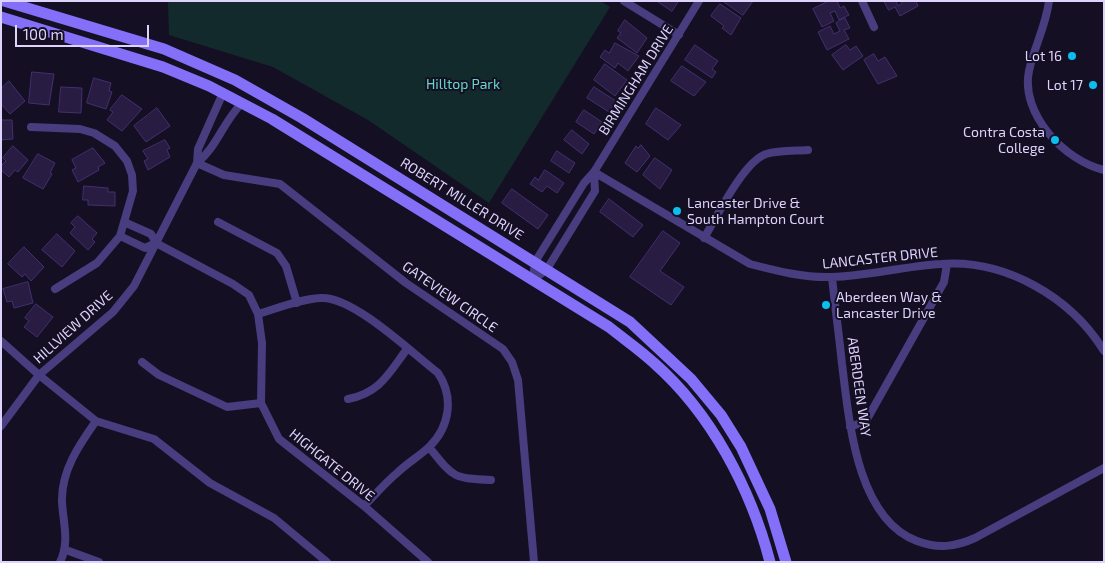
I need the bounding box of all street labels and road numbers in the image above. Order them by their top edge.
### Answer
street label: BIRMINGHAM DRIVE [595,22,677,138]
street label: ROBERT MILLER DRIVE [397,154,527,244]
street label: LANCASTER DRIVE [821,244,939,272]
street label: GATEVIEW CIRCLE [399,258,501,336]
street label: HILLVIEW DRIVE [30,287,116,367]
street label: ABERDEEN WAY [844,336,874,438]
street label: HIGHGATE DRIVE [286,425,378,505]

